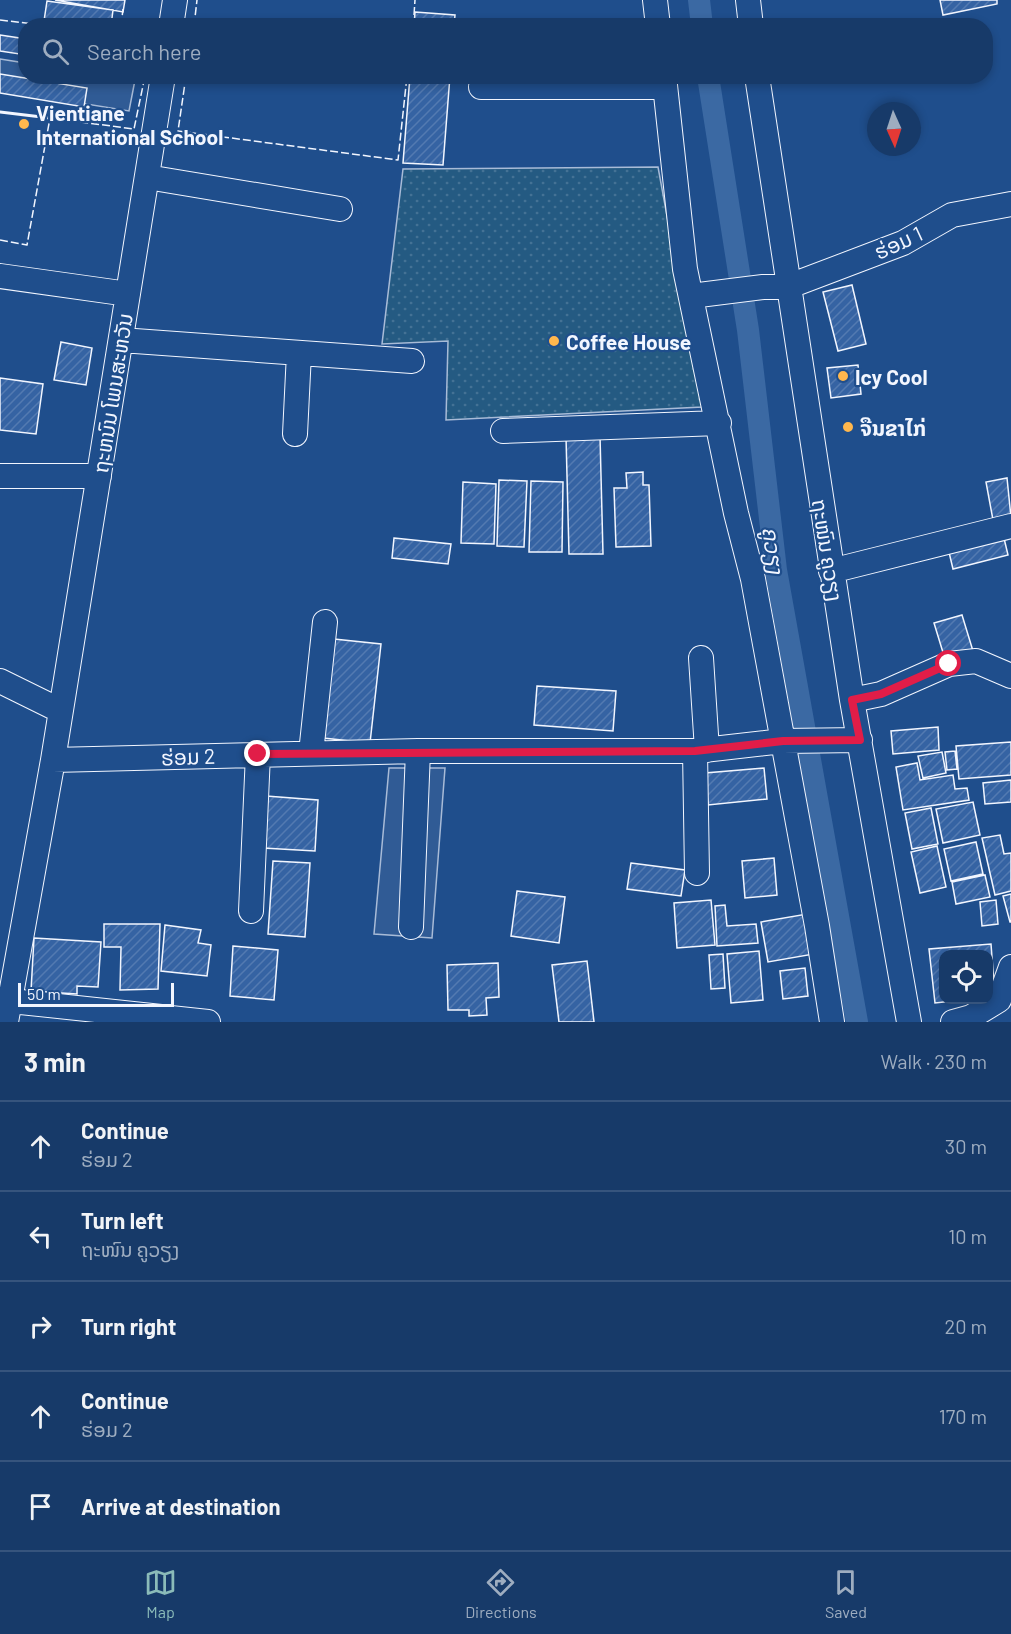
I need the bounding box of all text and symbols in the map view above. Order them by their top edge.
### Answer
search box [18,18,993,84]
icon: search [39,35,72,68]
text: Search here [87,38,201,64]
place label: Vientiane International School [36,100,223,149]
north arrow [867,102,921,156]
marker: Vientiane International School [17,117,31,131]
street label: ຮ່ອມ 1 [870,220,926,264]
street label: ຖະຫນົນ ໂພນສະຫວັນ [87,311,137,475]
place label: Coffee House [566,329,691,354]
marker: Coffee House [547,334,561,348]
place label: Icy Cool [855,364,928,389]
marker: Icy Cool [836,369,850,383]
place label: ຈືນຂາໄກ່ [860,415,926,440]
marker: ຈືນຂາໄກ່ [841,420,855,434]
street label: ຖະໜົນ ຄູວຽງ [805,497,848,603]
water label: ຄູວຽງ [755,525,790,576]
route start [935,650,961,676]
route end [244,740,270,766]
street label: ຮ່ອມ 2 [160,743,216,769]
map controls [939,950,993,1004]
button: locate [939,950,993,1004]
scale bar [18,980,174,1007]
text: 50 m [27,984,61,1003]
text: 3 min [24,1046,86,1077]
text: Walk · 230 m [881,1049,987,1073]
text: Continue [81,1117,169,1143]
icon: ahead [24,1130,57,1163]
text: 30 m [945,1134,987,1158]
text: ຮ່ອມ 2 [81,1147,133,1171]
text: Turn left [81,1207,164,1233]
icon: left [24,1220,57,1253]
text: 10 m [948,1224,987,1248]
text: ຖະໜົນ ຄູວຽງ [81,1237,179,1261]
icon: right [24,1310,57,1343]
text: Turn right [81,1313,176,1339]
text: 20 m [944,1314,987,1338]
text: Continue [81,1387,169,1413]
icon: ahead [24,1400,57,1433]
text: 170 m [939,1404,987,1428]
text: ຮ່ອມ 2 [81,1417,133,1441]
icon: arrive [24,1490,57,1523]
text: Arrive at destination [81,1493,280,1519]
tab: Map [144,1566,177,1621]
tab: Directions [465,1566,537,1621]
tab: Saved [825,1566,867,1621]

